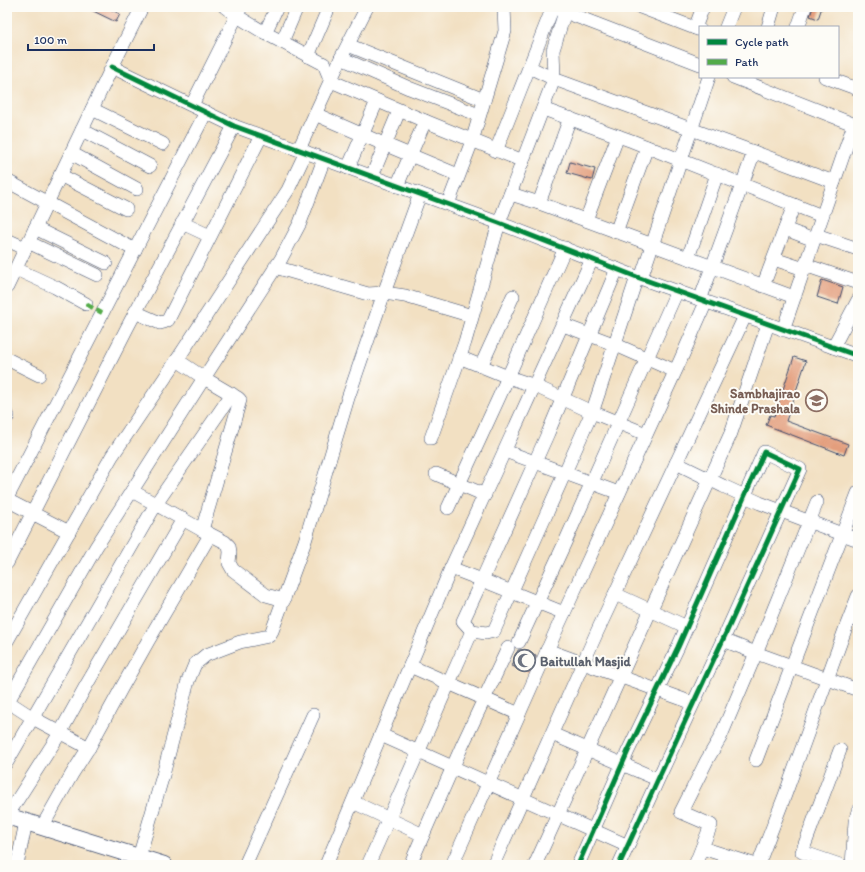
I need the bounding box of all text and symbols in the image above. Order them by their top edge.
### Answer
scale bar [28,26,154,52]
legend [699,26,839,78]
text: 100 m [34,33,67,47]
text: Cycle path [735,35,789,49]
text: Path [735,55,758,69]
place label: Sambhajirao Shinde Prashala [710,386,801,416]
school or university icon: Sambhajirao Shinde Prashala [803,387,829,413]
mosque icon: Baitullah Masjid [512,648,538,674]
place label: Baitullah Masjid [540,654,632,670]

